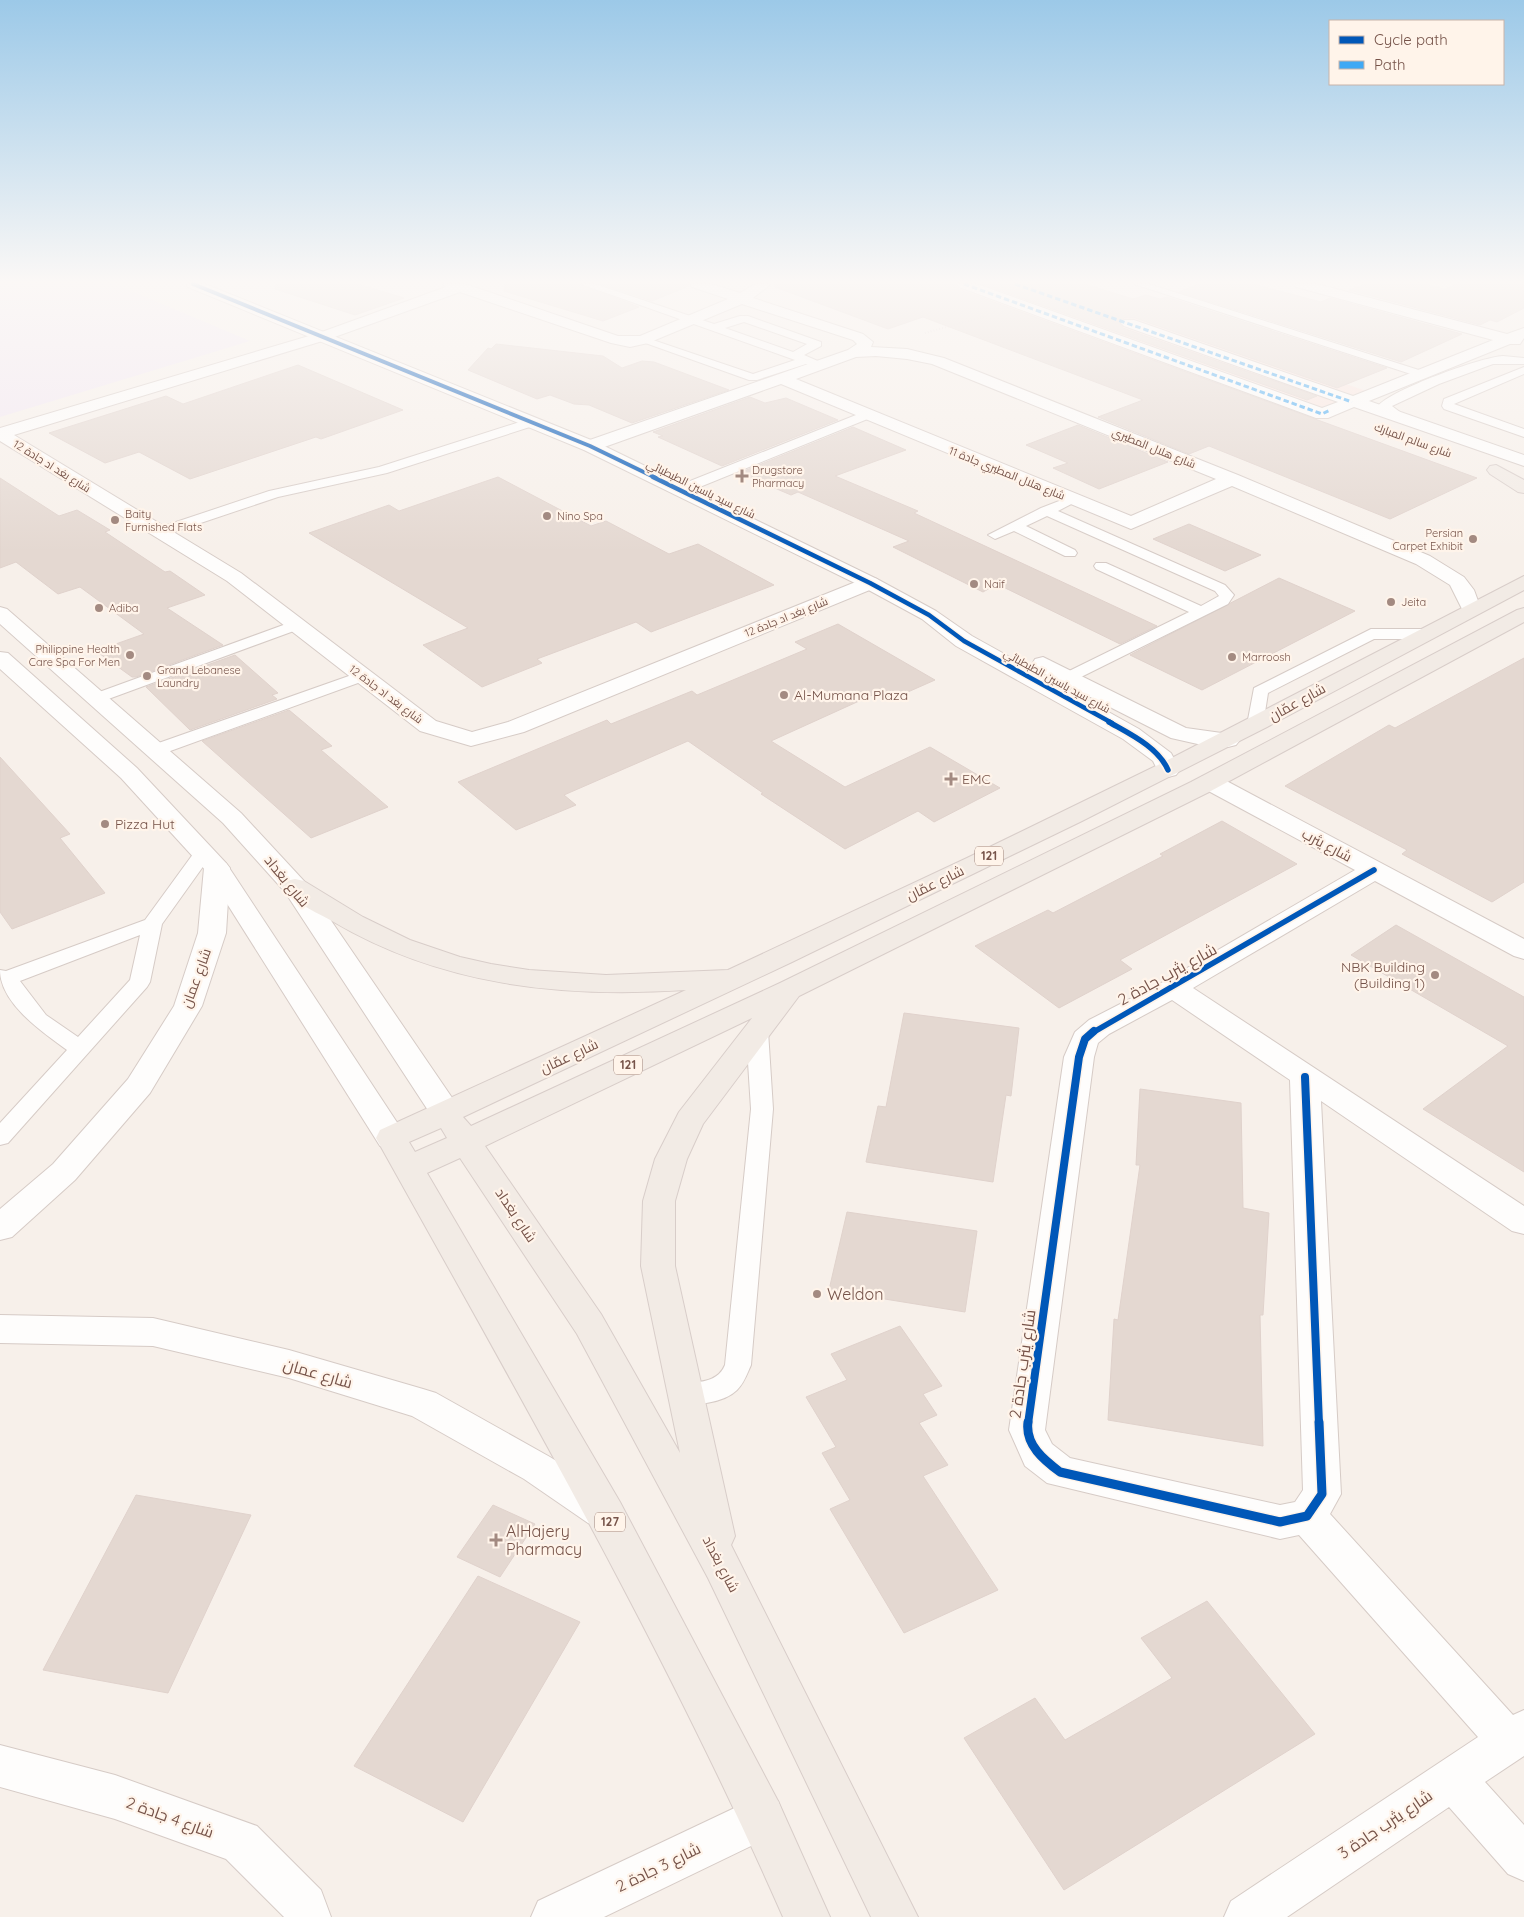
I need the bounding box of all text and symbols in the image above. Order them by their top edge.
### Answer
legend [1329,20,1504,85]
text: Cycle path [1374,30,1448,49]
text: Path [1374,55,1406,74]
street label: شارع سالم المبارك [1372,420,1454,461]
street label: شارع هلال المطيري [1109,425,1198,473]
street label: شارع بغد اد جادة 12 [10,437,93,496]
street label: شارع هلال المطيري جادة 11 [946,443,1067,505]
street label: شارع سيد ياسين الطبطبائي [643,456,758,523]
place label: Drugstore Pharmacy [752,463,804,490]
marker: Drugstore Pharmacy [736,470,748,482]
place label: Baity Furnished Flats [125,507,202,534]
place label: Nino Spa [557,509,603,523]
marker: Nino Spa [541,510,553,522]
marker: Baity Furnished Flats [109,514,121,526]
place label: Persian Carpet Exhibit [1392,526,1463,553]
marker: Persian Carpet Exhibit [1467,533,1479,545]
place label: Naif [984,577,1005,591]
marker: Naif [968,578,980,590]
street label: شارع بغد اد جادة 12 [742,594,830,641]
place label: Jeita [1401,595,1426,609]
marker: Jeita [1385,596,1397,608]
place label: Adiba [109,601,138,615]
marker: Adiba [93,602,105,614]
place label: Philippine Health Care Spa For Men [29,642,120,669]
street label: شارع سيد ياسين الطبطبائي [1000,646,1113,718]
marker: Philippine Health Care Spa For Men [124,649,136,661]
place label: Marroosh [1242,650,1291,664]
marker: Marroosh [1226,651,1238,663]
street label: شارع بغد اد جادة 12 [346,662,426,727]
place label: Grand Lebanese Laundry [157,663,241,690]
marker: Grand Lebanese Laundry [141,670,153,682]
street label: شارع عمّان [1265,679,1329,725]
place label: Al-Mumana Plaza [794,686,908,704]
marker: Al-Mumana Plaza [778,689,790,701]
place label: EMC [962,770,991,788]
marker: EMC [944,772,958,786]
place label: Pizza Hut [115,815,175,833]
marker: Pizza Hut [99,818,111,830]
street label: شارع يثرب [1299,824,1355,866]
road number: 121 [975,846,1003,866]
street label: شارع بغداد [261,851,313,911]
street label: شارع عمّان [903,861,967,905]
street label: شارع يثرب جادة 2 [1114,939,1221,1011]
street label: شارع عمان [177,946,215,1010]
place label: NBK Building (Building 1) [1341,958,1425,992]
marker: NBK Building (Building 1) [1429,969,1441,981]
street label: شارع عمّان [537,1035,601,1077]
road number: 121 [614,1056,642,1074]
street label: شارع بغداد [491,1184,541,1246]
place label: Weldon [827,1284,883,1304]
marker: Weldon [811,1288,823,1300]
street label: شارع يثرب جادة 2 [1004,1308,1042,1420]
street label: شارع عمان [281,1354,355,1394]
road number: 127 [595,1512,625,1531]
place label: AlHajery Pharmacy [506,1521,582,1559]
street label: شارع بغداد [699,1533,743,1595]
marker: AlHajery Pharmacy [490,1534,502,1546]
street label: شارع يثرب جادة 3 [1334,1785,1437,1865]
street label: شارع 4 جادة 2 [123,1792,217,1844]
street label: شارع 3 جادة 2 [612,1838,705,1898]

